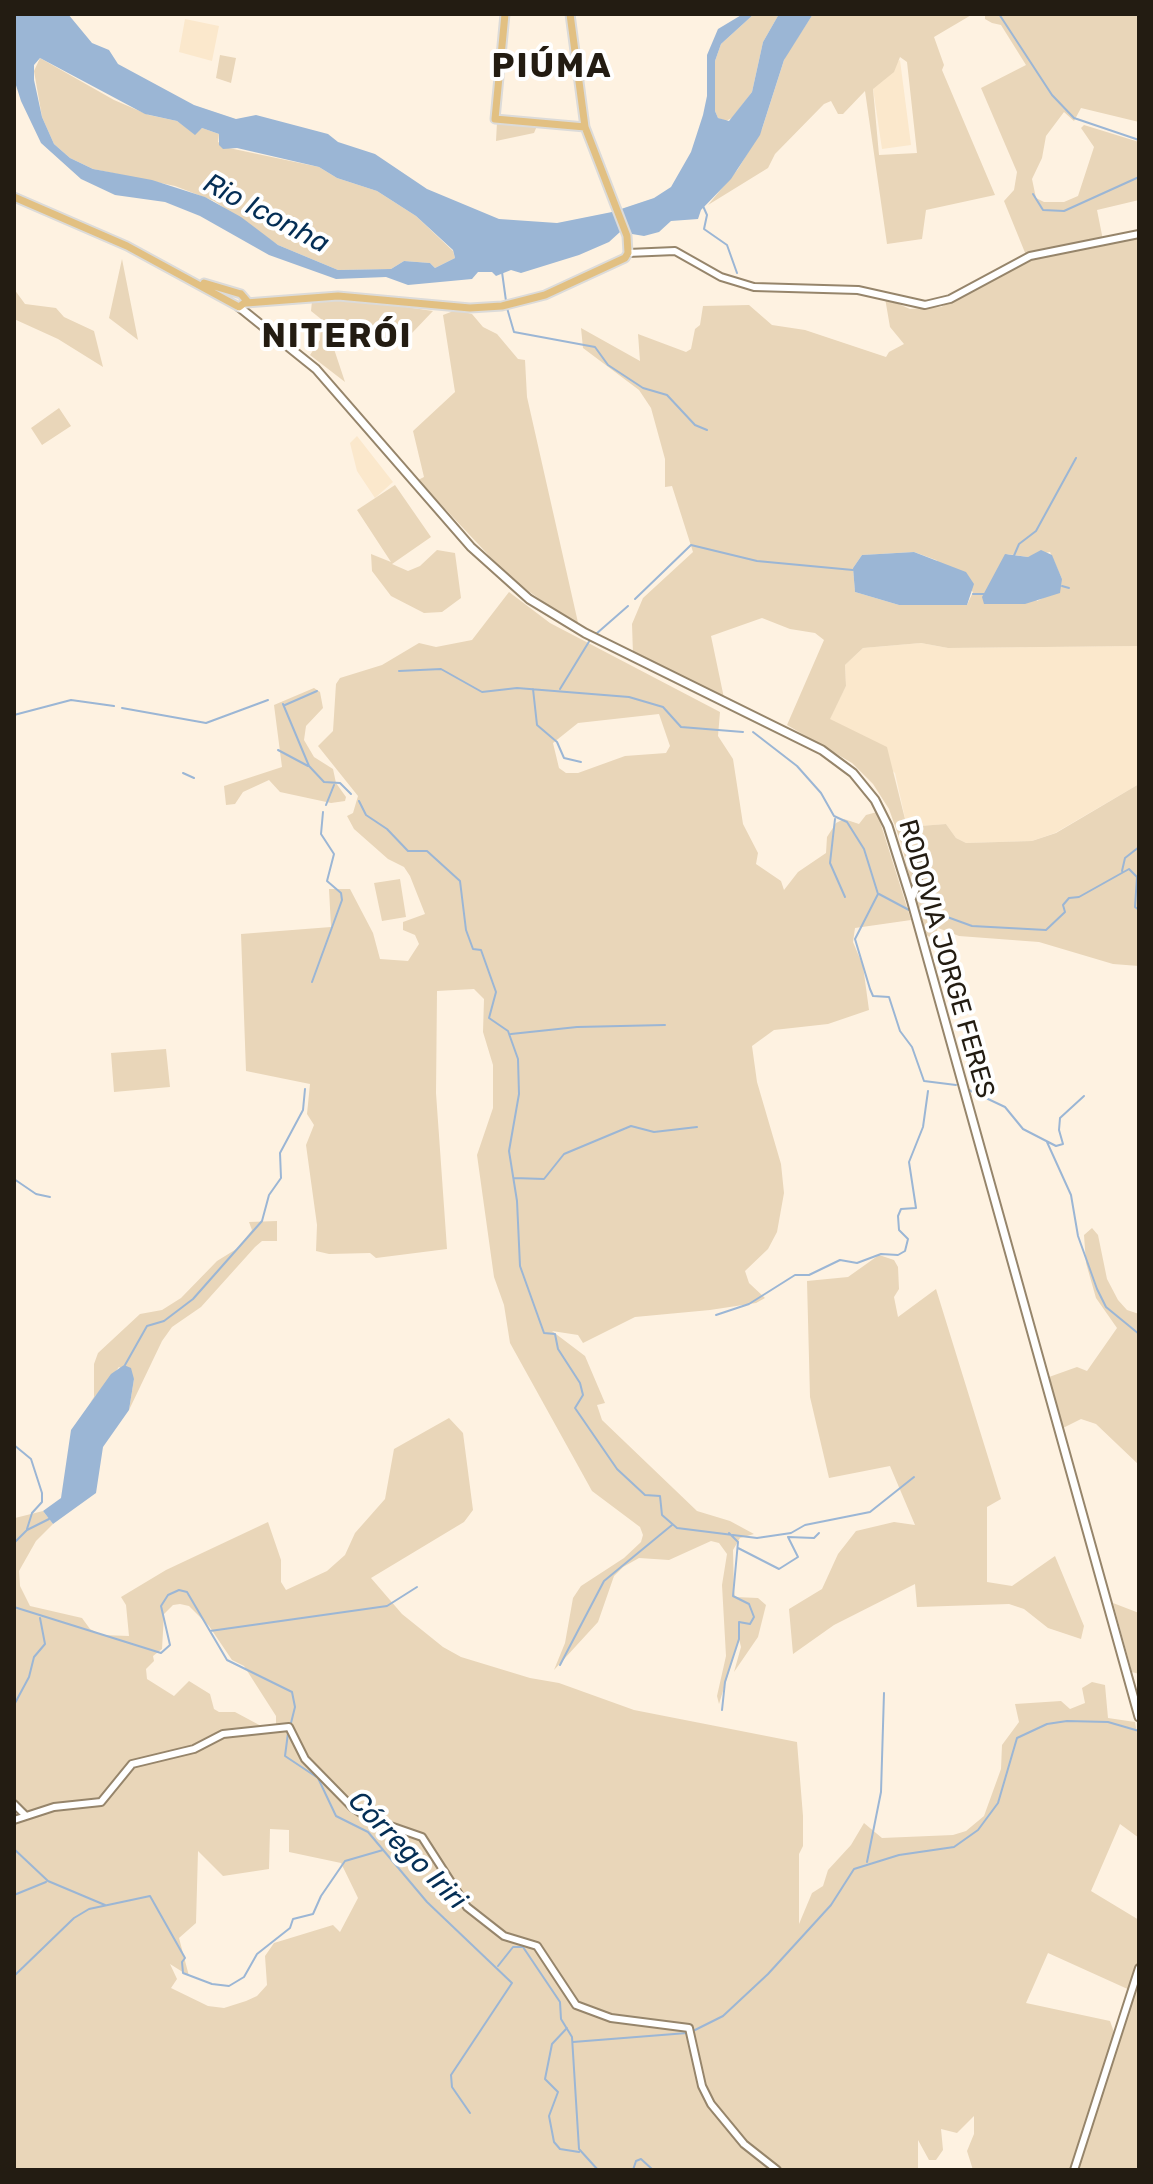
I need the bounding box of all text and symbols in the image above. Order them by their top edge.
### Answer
district label: PIÚMA [491,47,613,87]
water label: Rio Iconha [197,167,335,261]
district label: NITERÓI [261,317,413,357]
street label: RODOVIA JORGE FERES [891,816,1001,1102]
water label: Córrego Iriri [341,1785,473,1917]

